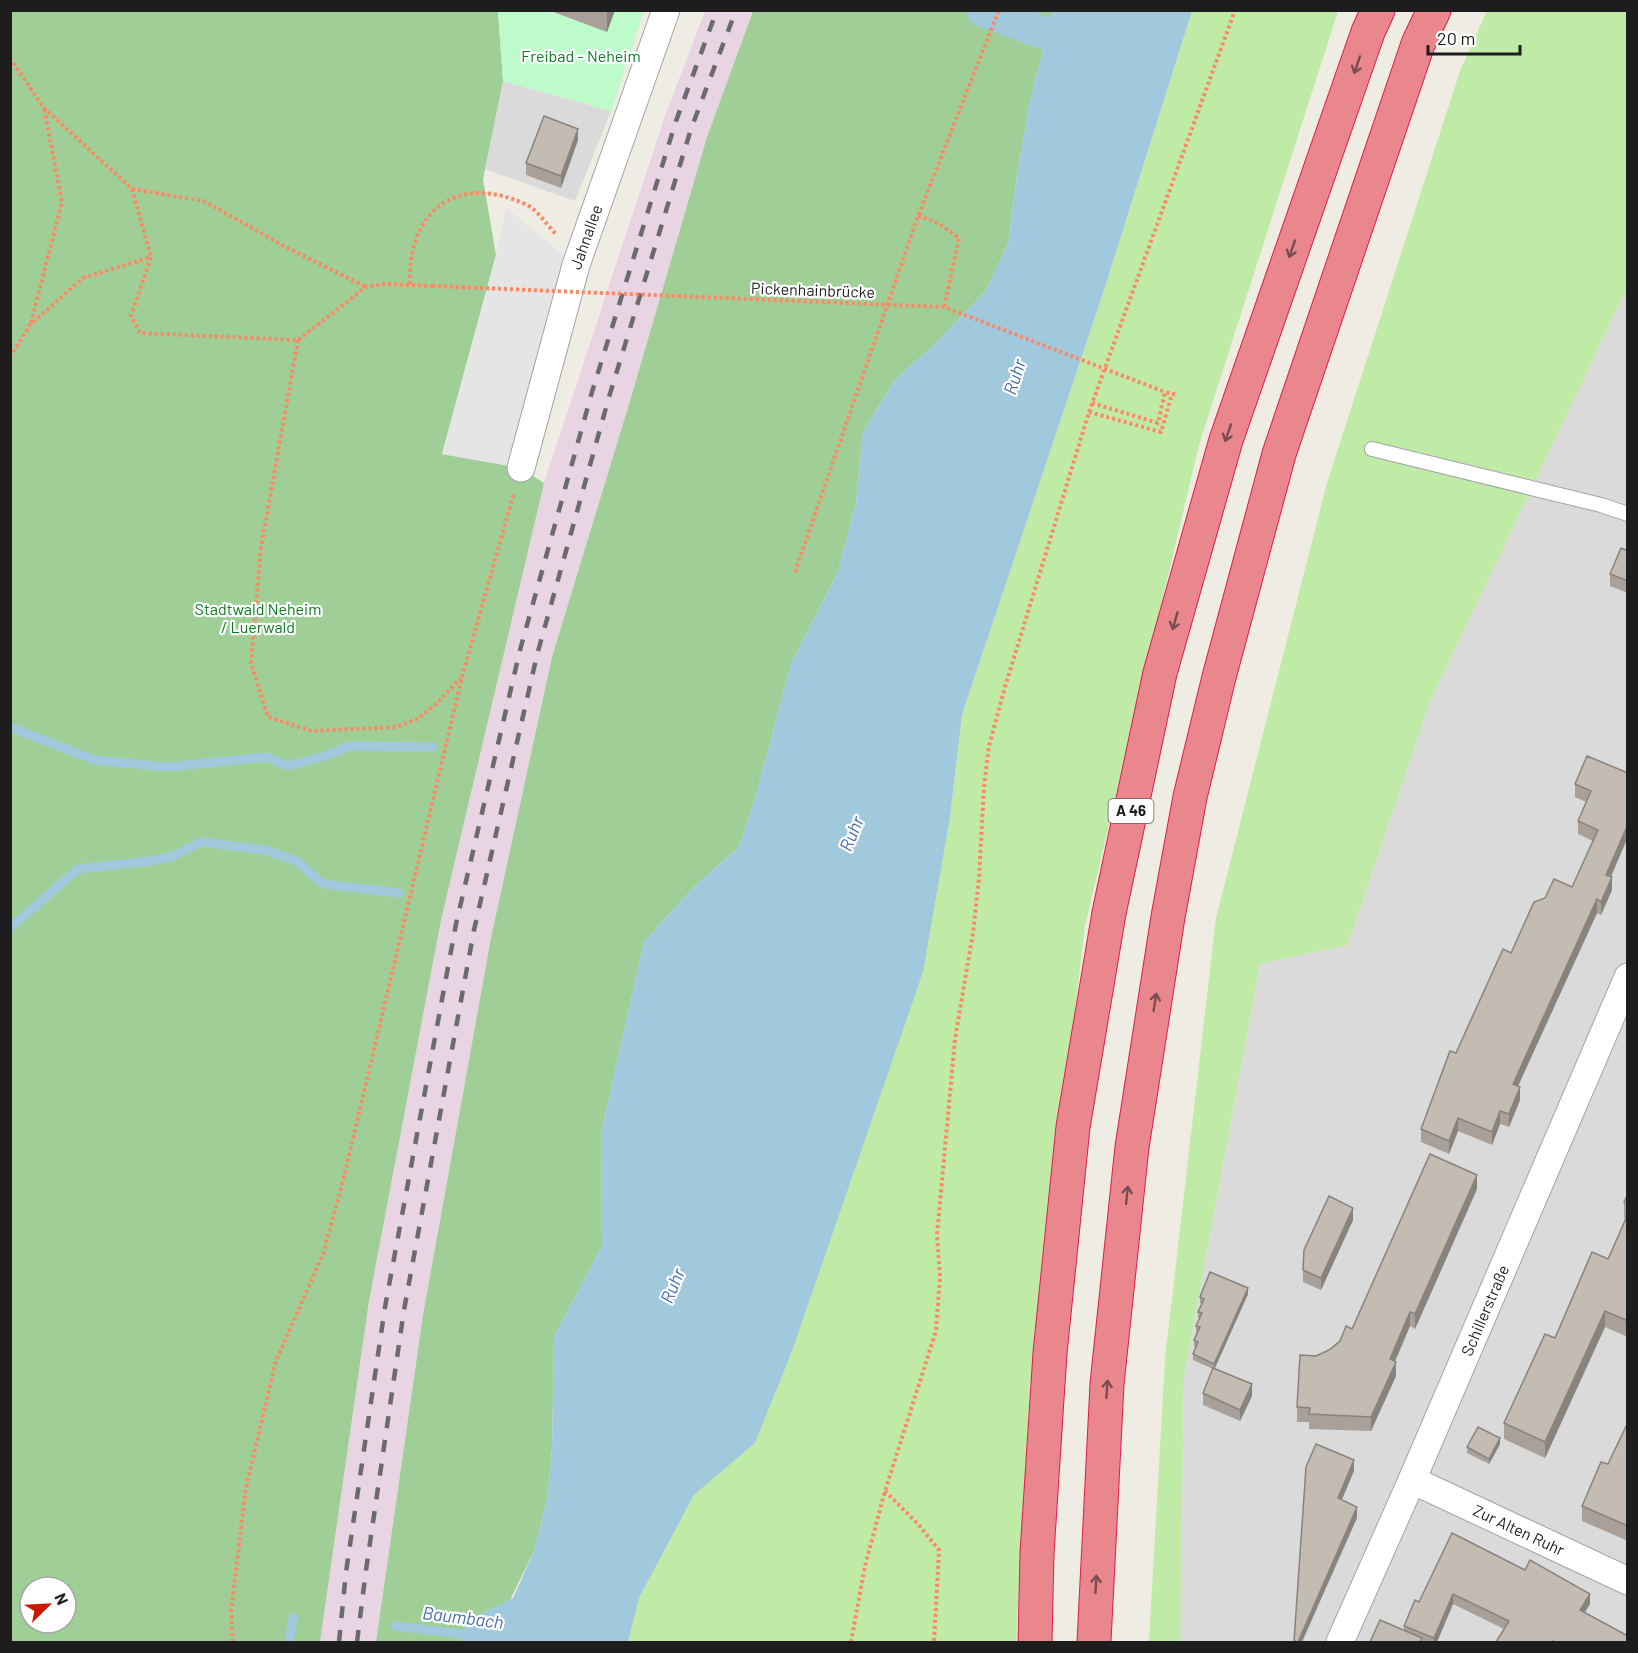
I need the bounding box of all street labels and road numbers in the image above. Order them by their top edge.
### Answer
street label: Jahnallee [565,202,606,272]
street label: Pickenhainbrücke [751,278,875,301]
road number: A 46 [1108,799,1154,823]
street label: Schillerstraße [1457,1262,1512,1358]
street label: Zur Alten Ruhr [1470,1500,1568,1559]

